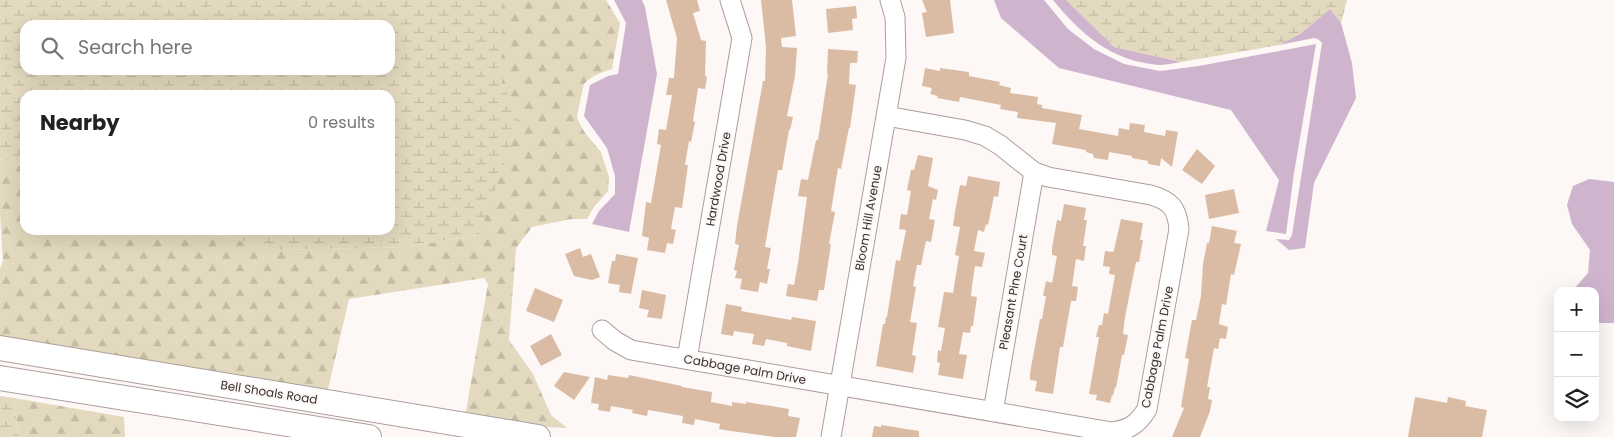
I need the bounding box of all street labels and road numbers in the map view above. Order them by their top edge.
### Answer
street label: Hardwood Drive [701,130,735,228]
street label: Bloom Hill Avenue [850,164,886,272]
street label: Pleasant Pine Court [994,233,1032,351]
street label: Cabbage Palm Drive [1137,284,1177,410]
street label: Cabbage Palm Drive [682,350,808,388]
street label: Bell Shoals Road [219,376,319,408]

